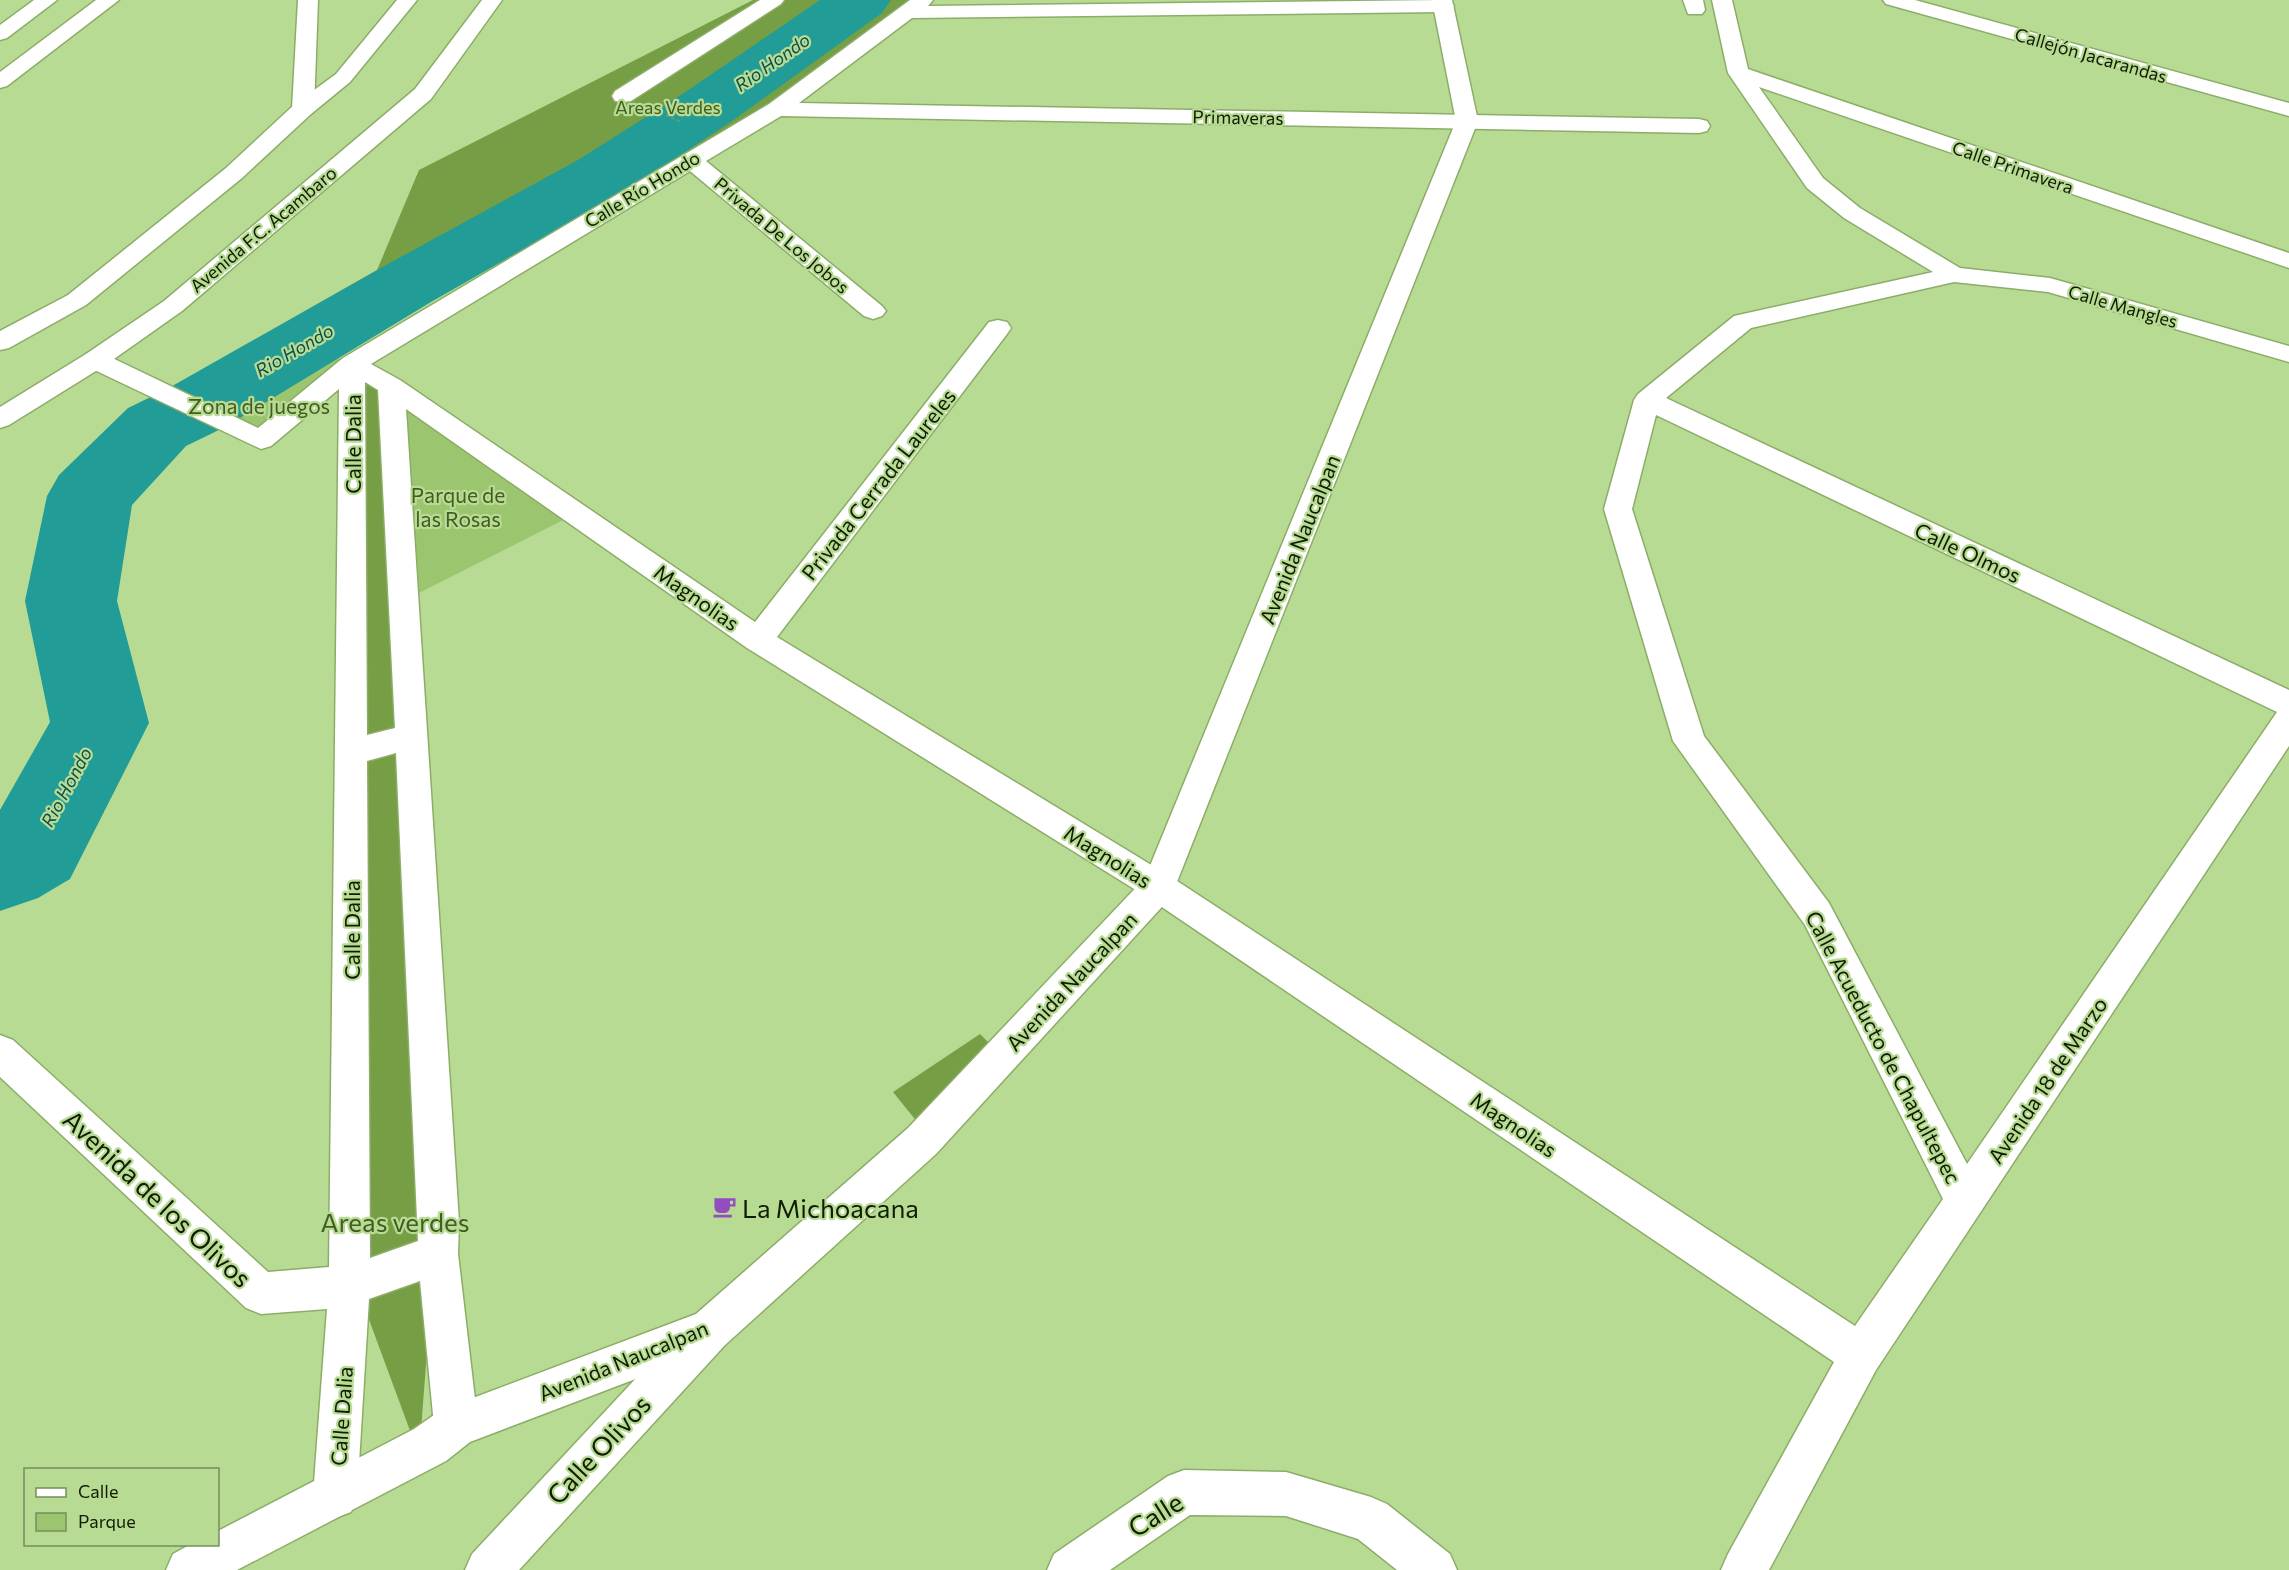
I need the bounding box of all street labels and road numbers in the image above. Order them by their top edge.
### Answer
street label: Callejón Jacarandas [2012,23,2170,87]
street label: Primaveras [1192,105,1284,129]
street label: Calle Primavera [1950,136,2076,198]
street label: Calle Río Hondo [580,146,704,232]
street label: Avenida F.C. Acambaro [185,161,341,297]
street label: Privada De Los Jobos [710,172,854,298]
street label: Calle Mangles [2066,280,2180,332]
street label: Privada Cerrada Laureles [796,383,960,585]
street label: Calle Dalia [340,394,365,494]
street label: Avenida Naucalpan [1254,451,1344,627]
street label: Calle Olmos [1911,517,2025,587]
street label: Magnolias [650,559,744,635]
street label: Magnolias [1060,819,1156,893]
street label: Calle Dalia [339,880,364,980]
street label: Avenida Naucalpan [1000,906,1142,1056]
street label: Calle Acueducto de Chapultepec [1801,906,1967,1188]
street label: Avenida 18 de Marzo [1982,992,2112,1168]
street label: Magnolias [1466,1086,1562,1162]
street label: Avenida de los Olivos [58,1103,258,1293]
street label: Avenida Naucalpan [535,1315,711,1405]
street label: Calle Dalia [325,1366,357,1466]
street label: Calle Olivos [540,1388,656,1510]
street label: Calle [1122,1485,1188,1543]

